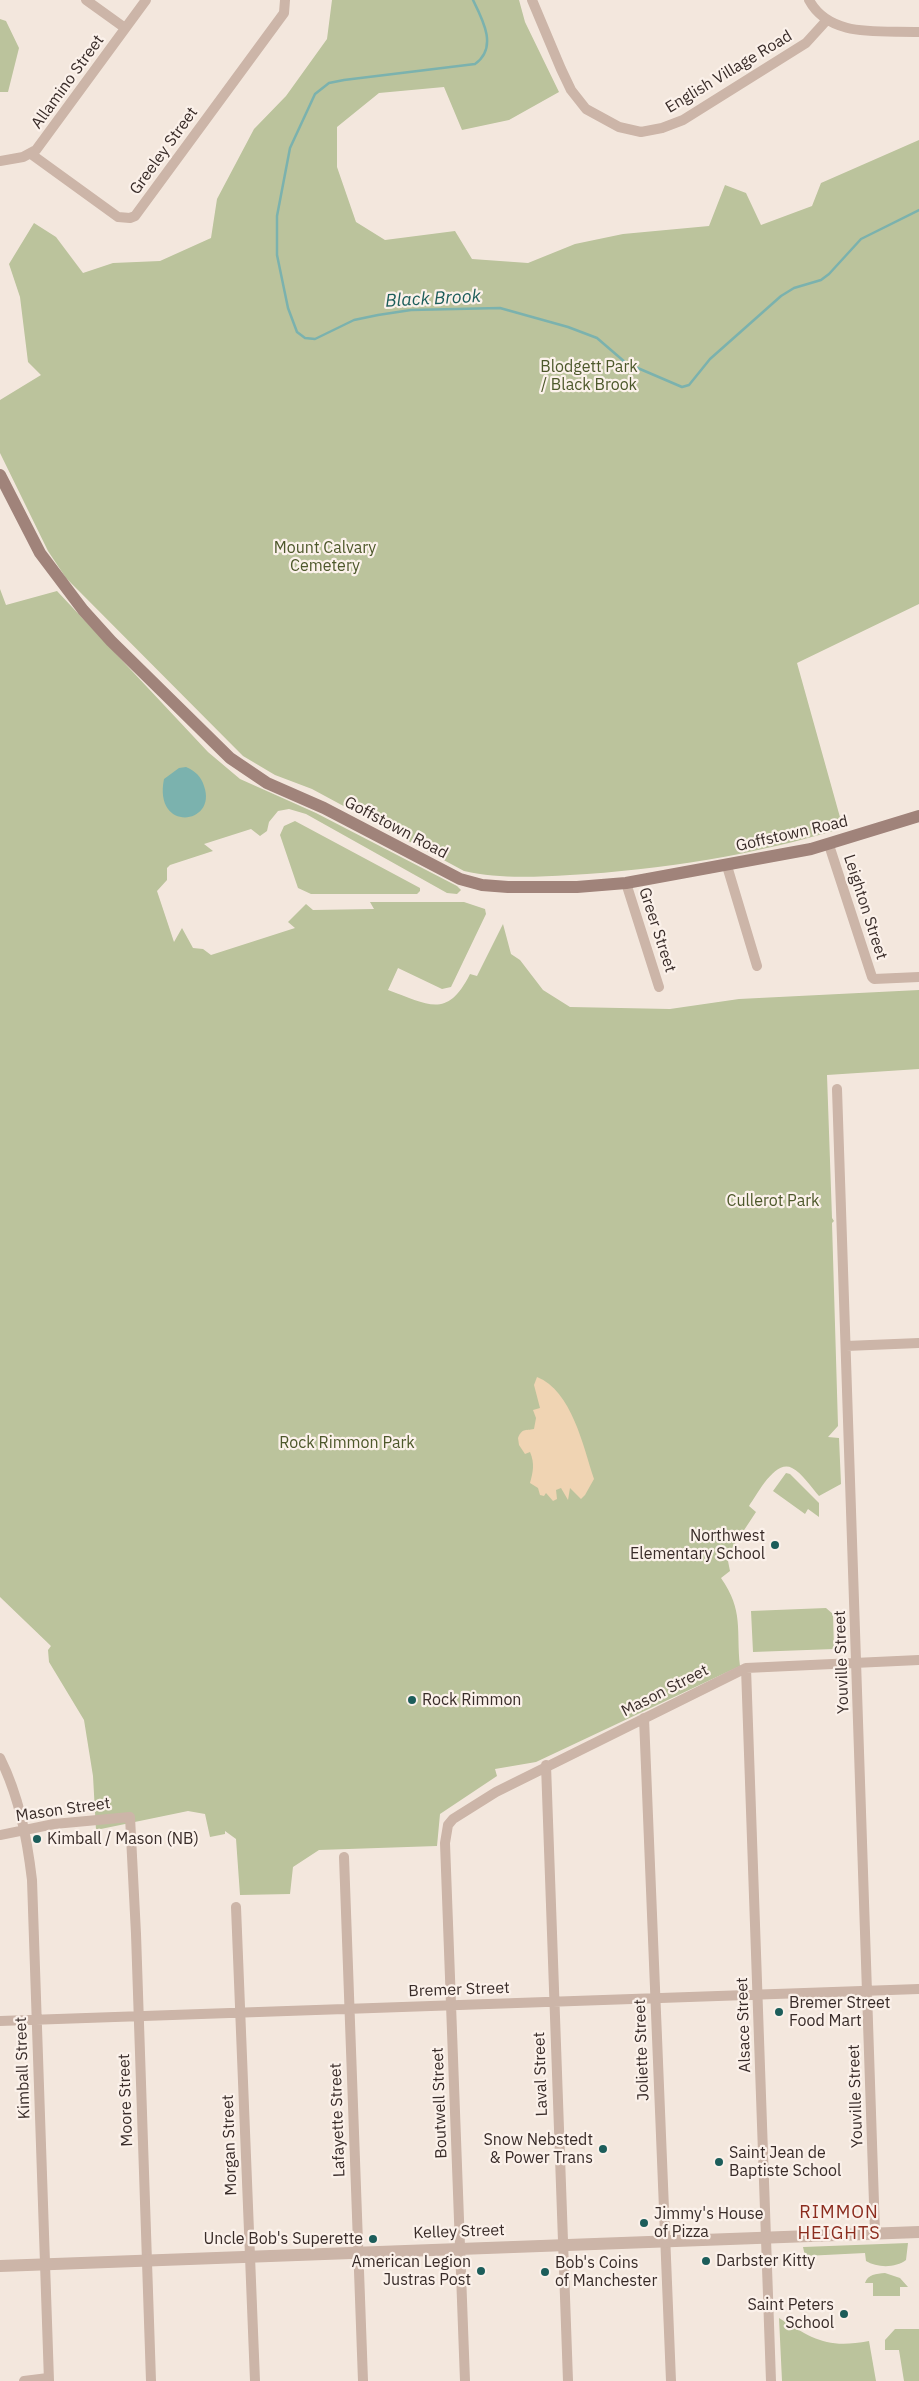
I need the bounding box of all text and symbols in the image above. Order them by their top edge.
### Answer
street label: English Village Road [662,27,796,117]
street label: Allamino Street [28,31,108,133]
street label: Greeley Street [126,104,202,198]
water label: Black Brook [385,286,481,312]
park label: Blodgett Park / Black Brook [540,357,638,395]
park label: Mount Calvary Cemetery [274,538,376,576]
street label: Goffstown Road [341,793,451,863]
street label: Goffstown Road [734,812,850,856]
street label: Leighton Street [839,852,891,962]
street label: Greer Street [634,885,680,975]
park label: Cullerot Park [727,1191,819,1211]
park label: Rock Rimmon Park [279,1433,415,1453]
place label: Northwest Elementary School [630,1526,765,1564]
marker: Northwest Elementary School [769,1539,781,1551]
street label: Youville Street [831,1610,853,1714]
street label: Mason Street [618,1661,712,1721]
place label: Rock Rimmon [422,1690,521,1710]
marker: Rock Rimmon [406,1694,418,1706]
street label: Mason Street [15,1794,111,1826]
place label: Kimball / Mason (NB) [47,1829,199,1849]
marker: Kimball / Mason (NB) [31,1833,43,1845]
street label: Alsace Street [733,1977,755,2073]
street label: Bremer Street [408,1979,510,2001]
place label: Bremer Street Food Mart [789,1993,890,2031]
street label: Joliette Street [631,1999,653,2101]
marker: Bremer Street Food Mart [773,2006,785,2018]
street label: Kimball Street [12,2017,34,2119]
street label: Laval Street [530,2031,552,2117]
street label: Youville Street [845,2044,867,2148]
street label: Boutwell Street [428,2047,452,2159]
street label: Moore Street [115,2053,137,2147]
street label: Lafayette Street [326,2063,350,2177]
street label: Morgan Street [219,2094,241,2196]
place label: Snow Nebstedt & Power Trans [483,2130,593,2168]
marker: Snow Nebstedt & Power Trans [597,2143,609,2155]
place label: Saint Jean de Baptiste School [729,2143,841,2181]
marker: Saint Jean de Baptiste School [713,2156,725,2168]
district label: RIMMON HEIGHTS [797,2202,881,2244]
place label: Jimmy's House of Pizza [654,2204,764,2242]
marker: Jimmy's House of Pizza [638,2217,650,2229]
street label: Kelley Street [413,2221,505,2243]
place label: Uncle Bob's Superette [203,2229,363,2249]
marker: Uncle Bob's Superette [367,2233,379,2245]
place label: Darbster Kitty [716,2251,815,2271]
place label: American Legion Justras Post [352,2252,471,2290]
place label: Bob's Coins of Manchester [555,2253,657,2291]
marker: Darbster Kitty [700,2255,712,2267]
marker: American Legion Justras Post [475,2265,487,2277]
marker: Bob's Coins of Manchester [539,2266,551,2278]
place label: Saint Peters School [748,2295,834,2333]
marker: Saint Peters School [838,2308,850,2320]

